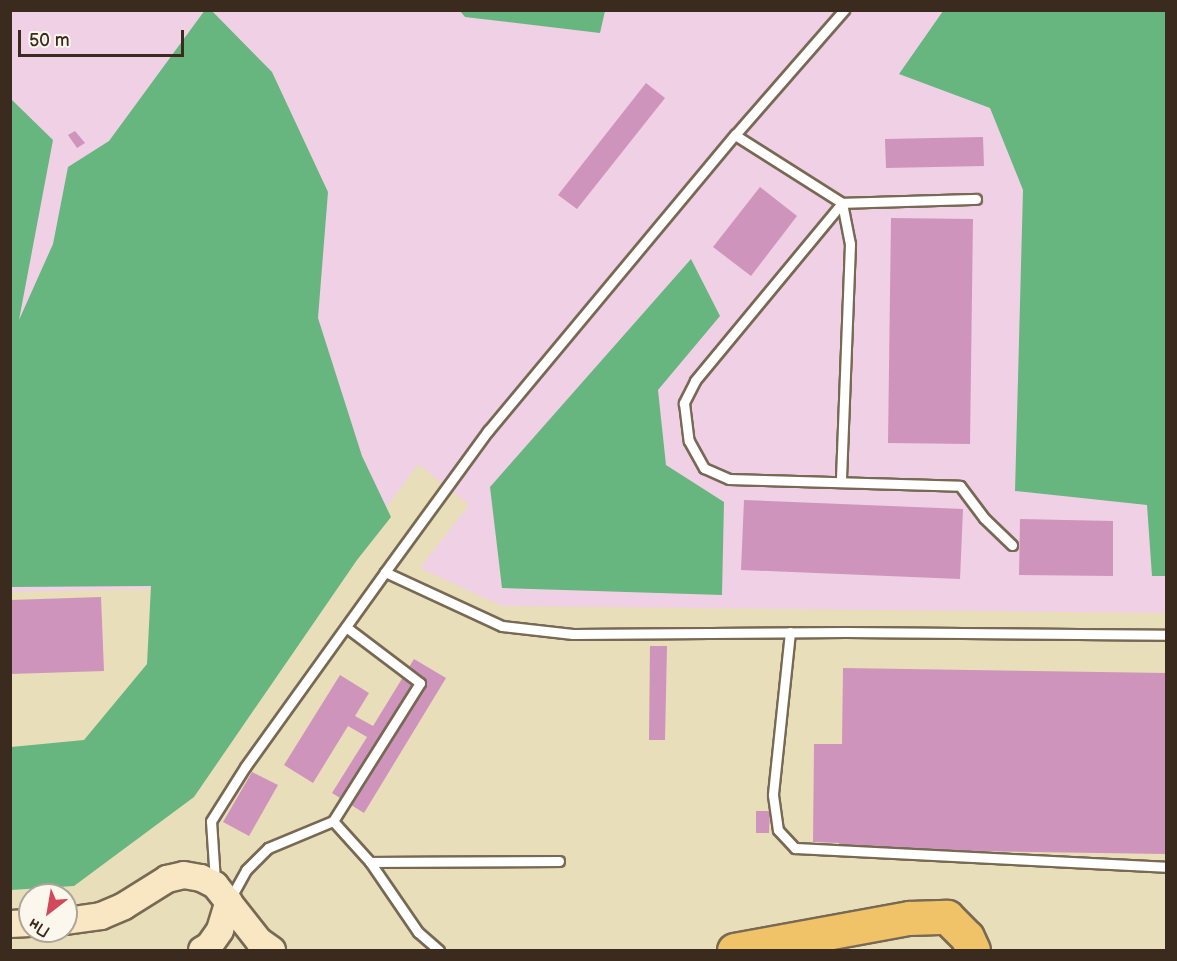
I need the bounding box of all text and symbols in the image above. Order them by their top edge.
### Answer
scale bar [21,18,188,56]
text: 50 m [29,30,70,51]
north arrow [18,883,78,943]
text: Пн [25,914,54,941]

